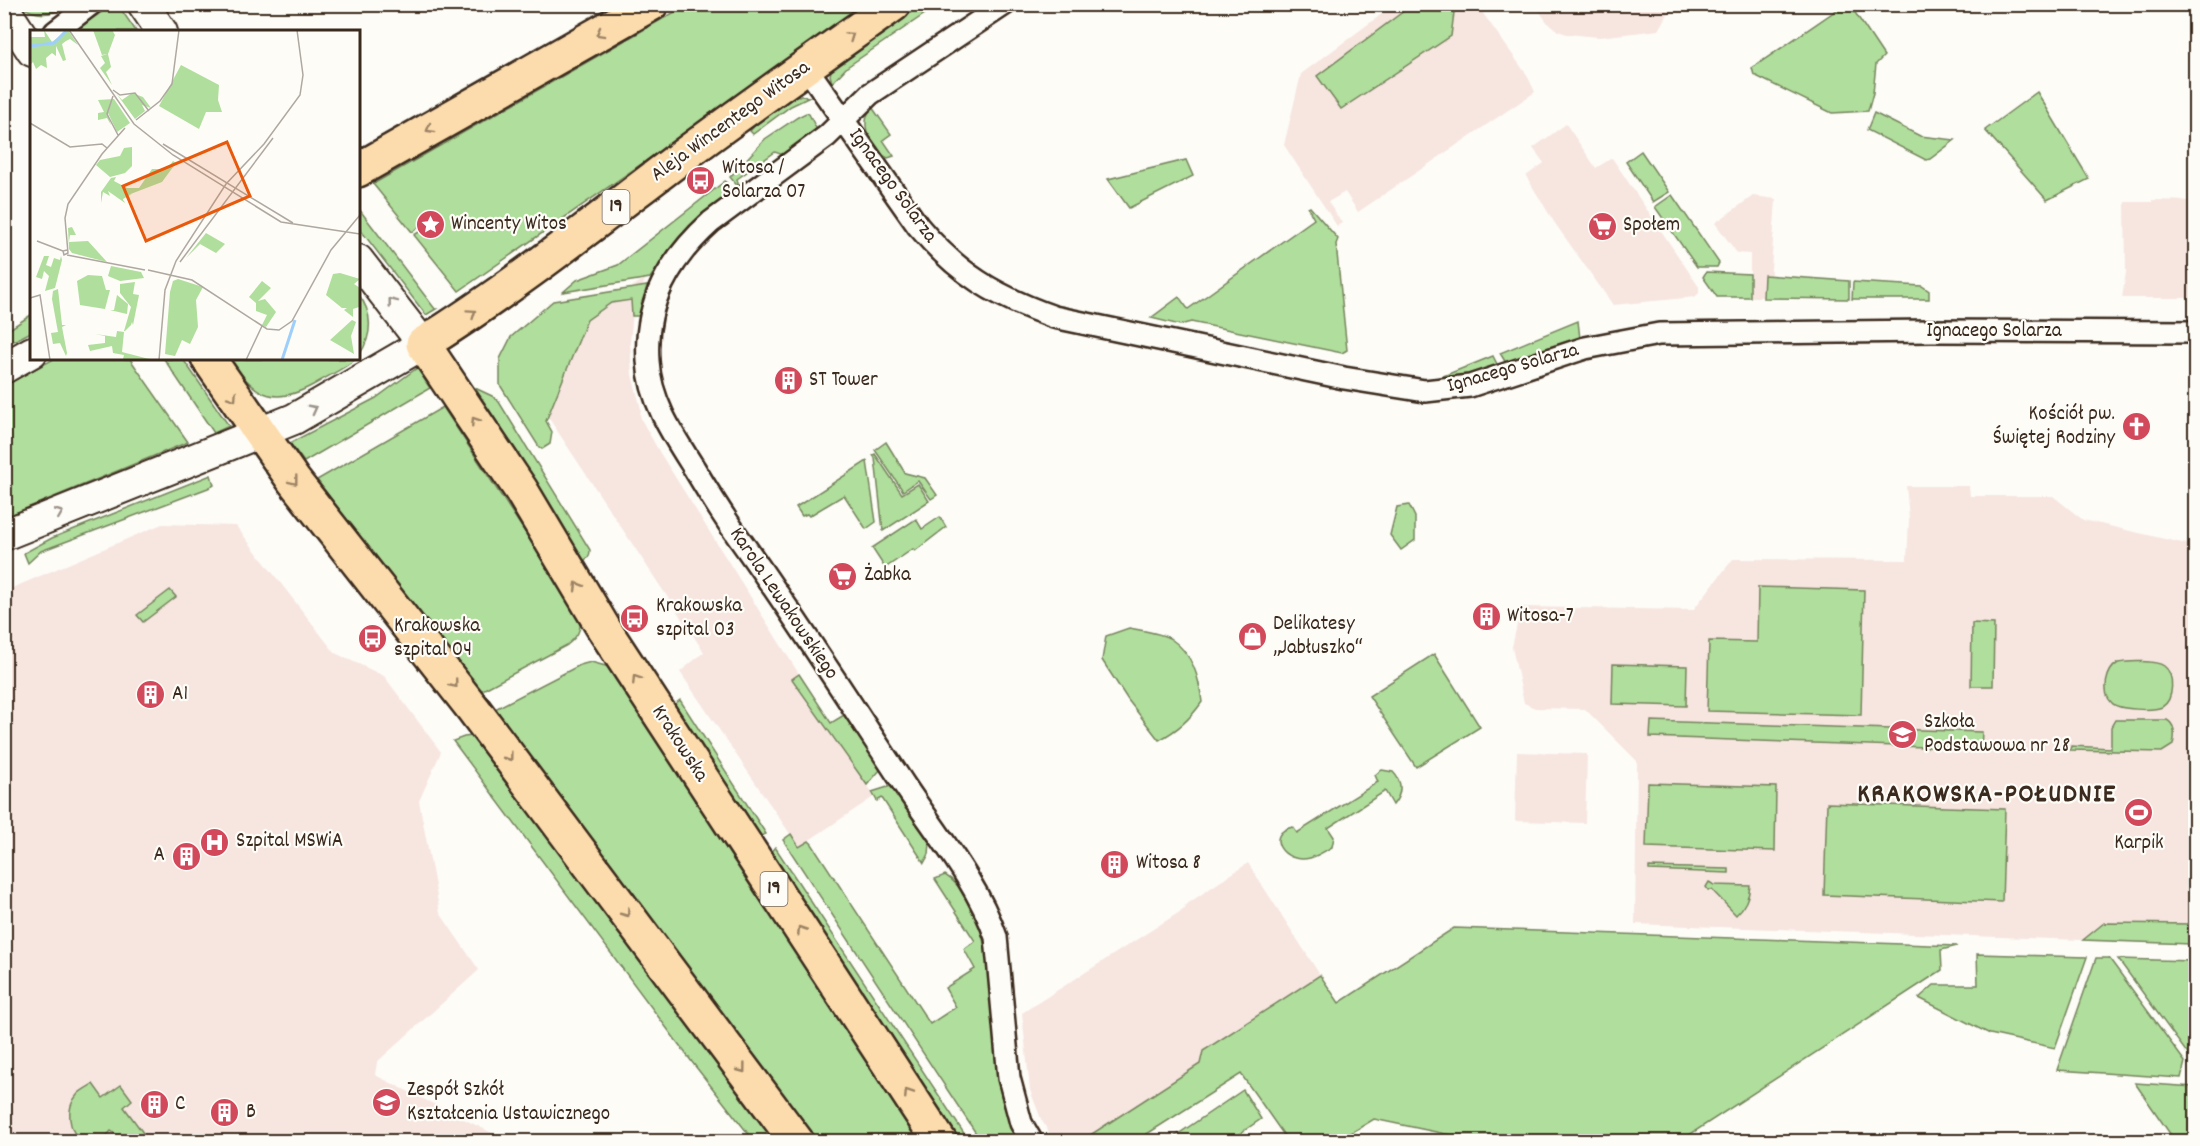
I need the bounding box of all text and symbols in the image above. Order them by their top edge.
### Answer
one-way arrow [596,26,606,38]
inset map [30,30,360,360]
one-way arrow [844,32,855,43]
street label: Aleja Wincentego Witosa [645,53,818,190]
one-way arrow [426,122,436,134]
street label: Ignacego Solarza [840,122,945,251]
place label: Witosa / Solarza 07 [722,154,805,208]
bus stop icon: Witosa / Solarza 07 [685,165,717,197]
road number: 19 [602,190,630,224]
place icon: Wincenty Witos [414,209,446,241]
place label: Wincenty Witos [451,210,567,240]
supermarket icon: Społem [1586,210,1618,242]
place label: Społem [1623,211,1680,241]
one-way arrow [388,297,399,308]
one-way arrow [465,309,476,320]
street label: Ignacego Solarza [1926,317,2063,347]
street label: Ignacego Solarza [1444,336,1583,402]
building icon: ST Tower [772,365,804,397]
place label: ST Tower [809,366,878,396]
one-way arrow [226,390,237,401]
place label: Kościół pw. Świętej Rodziny [1993,400,2115,454]
one-way arrow [306,405,317,417]
church icon: Kościół pw. Świętej Rodziny [2120,411,2152,443]
one-way arrow [471,417,482,428]
one-way arrow [287,475,298,486]
one-way arrow [53,508,64,520]
street label: Karola Lewakowskiego [721,522,845,686]
supermarket icon: Żabka [827,560,859,592]
place label: Żabka [864,561,912,591]
one-way arrow [574,582,586,592]
place label: Krakowska szpital 03 [656,592,743,646]
building icon: Witosa-7 [1470,601,1502,633]
place label: Witosa-7 [1507,602,1574,632]
bus stop icon: Krakowska szpital 03 [619,603,651,635]
place label: Delikatesy „Jabłuszko“ [1273,610,1363,664]
place label: Krakowska szpital 04 [394,612,481,666]
shop icon: Delikatesy „Jabłuszko“ [1236,621,1268,653]
bus stop icon: Krakowska szpital 04 [357,623,389,655]
one-way arrow [632,675,644,685]
one-way arrow [446,678,457,689]
building icon: A1 [135,679,167,711]
place label: A1 [172,680,188,710]
street label: Krakowska [643,700,716,789]
place label: Szkoła Podstawowa nr 28 [1924,708,2070,762]
school or university icon: Szkoła Podstawowa nr 28 [1887,719,1919,751]
one-way arrow [501,750,512,761]
district label: KRAKOWSKA-POŁUDNIE [1857,776,2117,815]
sports icon: Karpik [2123,797,2155,829]
hospital icon: Szpital MSWiA [199,826,231,858]
place label: Szpital MSWiA [236,827,343,857]
place label: Karpik [2114,829,2164,859]
building icon: A [170,840,202,872]
place label: A [154,841,165,871]
building icon: Witosa 8 [1099,848,1131,880]
place label: Witosa 8 [1136,849,1201,879]
road number: 19 [760,872,788,906]
one-way arrow [618,906,629,917]
one-way arrow [797,925,808,936]
one-way arrow [735,1062,746,1073]
place label: Zespół Szkół Kształcenia Ustawicznego [407,1076,610,1130]
school or university icon: Zespół Szkół Kształcenia Ustawicznego [370,1087,402,1119]
one-way arrow [904,1088,915,1099]
building icon: C [138,1089,170,1121]
place label: C [175,1090,185,1120]
building icon: B [209,1097,241,1129]
place label: B [246,1098,256,1128]

